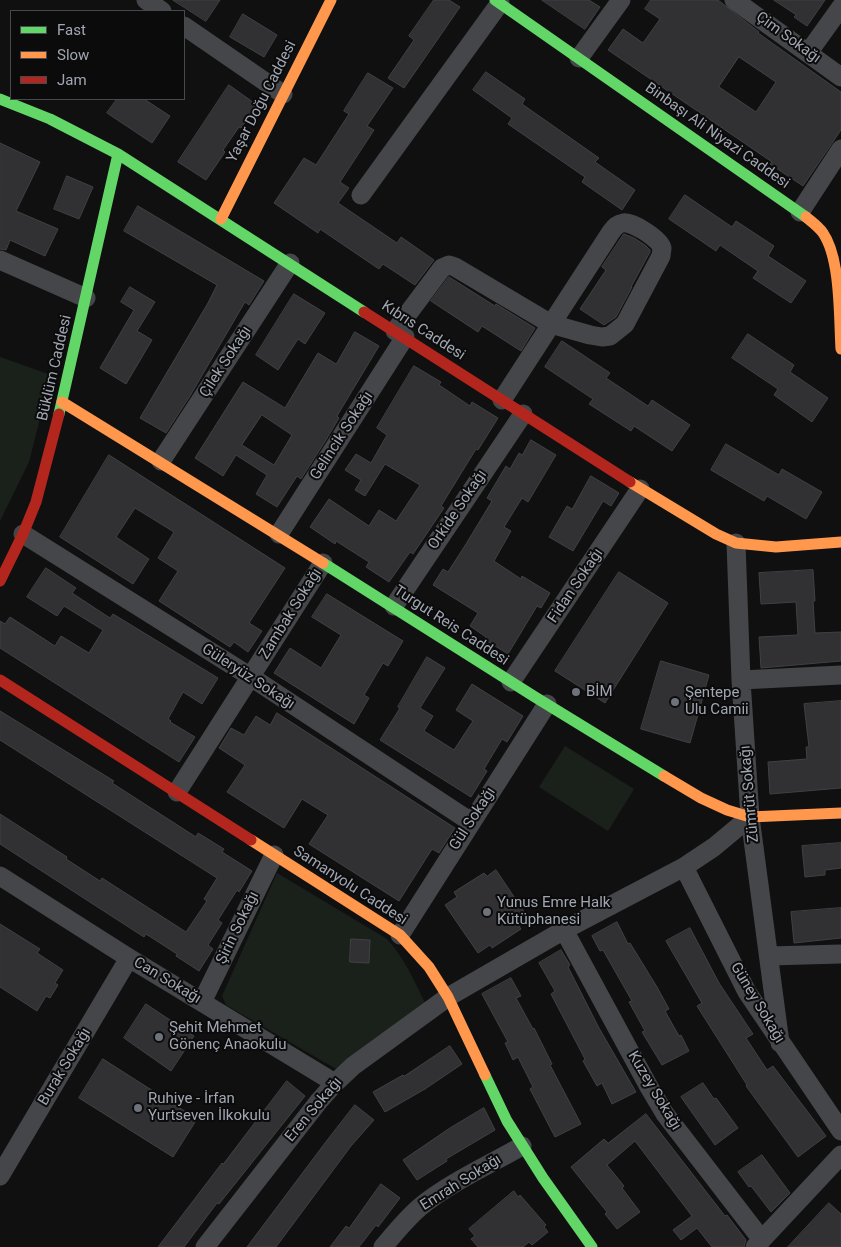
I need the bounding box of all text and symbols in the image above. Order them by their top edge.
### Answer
street label: Çim Sokağı [752,8,824,68]
legend [10,10,185,100]
text: Fast [57,21,86,39]
street label: Yaşar Doğu Caddesi [223,38,301,166]
text: Slow [57,46,89,64]
text: Jam [57,71,87,89]
street label: Binbaşı Ali Niyazi Caddesi [641,79,793,193]
street label: Kıbrıs Caddesi [378,297,468,365]
street label: Büklüm Caddesi [34,313,76,423]
street label: Çilek Sokağı [196,323,256,401]
street label: Gelincik Sokağı [307,388,377,484]
street label: Orkide Sokağı [425,467,491,553]
street label: Fidan Sokağı [545,545,607,627]
street label: Zambak Sokağı [256,565,326,663]
street label: Turgut Reis Caddesi [390,582,512,670]
street label: Güleryüz Sokağı [198,640,298,714]
place label: BİM [586,683,613,701]
place label: Şentepe Ulu Camii [685,684,749,719]
marker: BİM [570,686,582,698]
marker: Şentepe Ulu Camii [669,696,681,708]
street label: Zümrüt Sokağı [737,745,763,843]
street label: Gül Sokağı [446,784,500,854]
street label: Samanyolu Caddesi [290,842,410,930]
street label: Şirin Sokağı [213,889,263,967]
place label: Yunus Emre Halk Kütüphanesi [497,894,610,929]
marker: Yunus Emre Halk Kütüphanesi [481,906,493,918]
street label: Can Sokağı [130,954,204,1008]
street label: Güney Sokağı [726,959,788,1047]
place label: Şehit Mehmet Gönenç Anaokulu [169,1019,286,1054]
street label: Burak Sokağı [35,1025,95,1109]
marker: Şehit Mehmet Gönenç Anaokulu [153,1031,165,1043]
street label: Kuzey Sokağı [623,1048,685,1134]
street label: Eren Sokağı [282,1074,346,1146]
place label: Ruhiye - İrfan Yurtseven İlkokulu [148,1090,270,1125]
marker: Ruhiye - İrfan Yurtseven İlkokulu [132,1102,144,1114]
street label: Emrah Sokağı [417,1151,505,1215]

